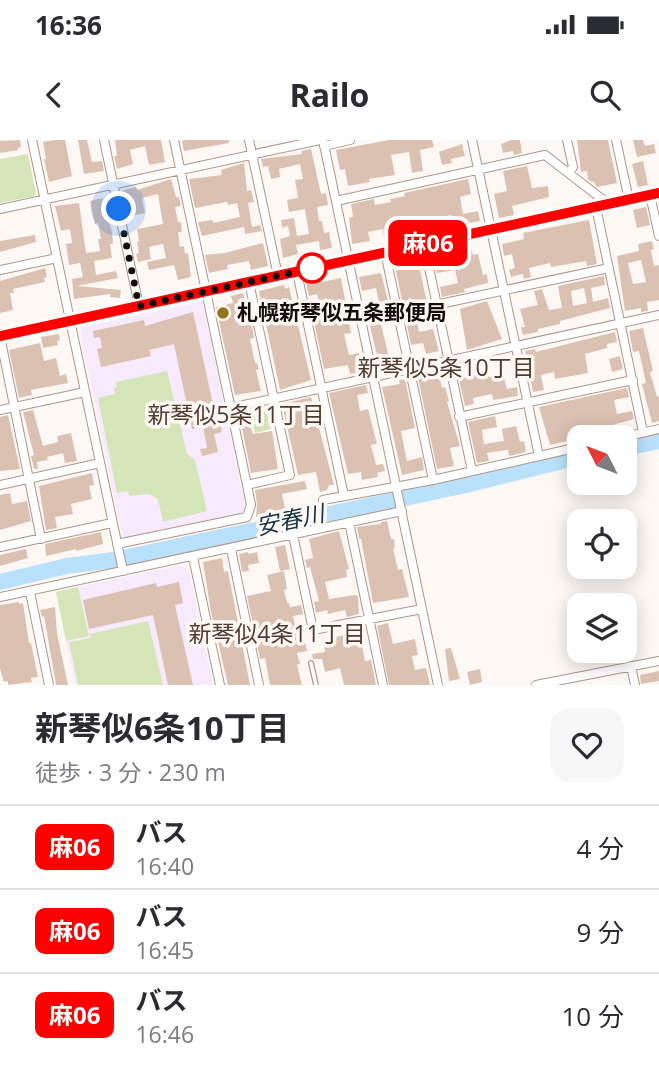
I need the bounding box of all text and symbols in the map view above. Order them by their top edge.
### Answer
text: 16:36 [35,7,102,43]
text: Railo [290,73,369,116]
icon: back [35,76,73,114]
icon: search [586,76,624,114]
your location [101,191,136,226]
line badge: 麻06 [388,220,468,266]
text: 麻06 [402,226,454,259]
unlabelled marker [297,253,327,283]
place label: 札幌新琴似五条郵便局 [237,298,447,326]
marker: 札幌新琴似五条郵便局 [215,305,231,321]
district label: 新琴似5条10丁目 [357,351,535,383]
district label: 新琴似5条11丁目 [147,398,325,430]
north arrow [567,425,637,495]
map controls [567,425,637,663]
water label: 安春川 [253,496,330,542]
button: locate [567,509,637,579]
button: layers [567,593,637,663]
district label: 新琴似4条11丁目 [188,617,366,649]
text: 新琴似6条10丁目 [35,705,290,750]
button: heart [550,708,624,782]
text: 徒歩 · 3 分 · 230 m [35,756,226,788]
text: バス [135,814,187,850]
text: 麻06 [49,830,100,863]
text: 4 分 [576,830,624,866]
text: 16:40 [135,850,194,882]
text: バス [135,898,187,934]
text: 麻06 [49,914,100,947]
text: 9 分 [576,914,624,950]
text: 16:45 [135,934,194,966]
text: バス [135,982,187,1018]
text: 麻06 [49,998,100,1031]
text: 10 分 [562,998,624,1034]
text: 16:46 [135,1018,194,1050]

